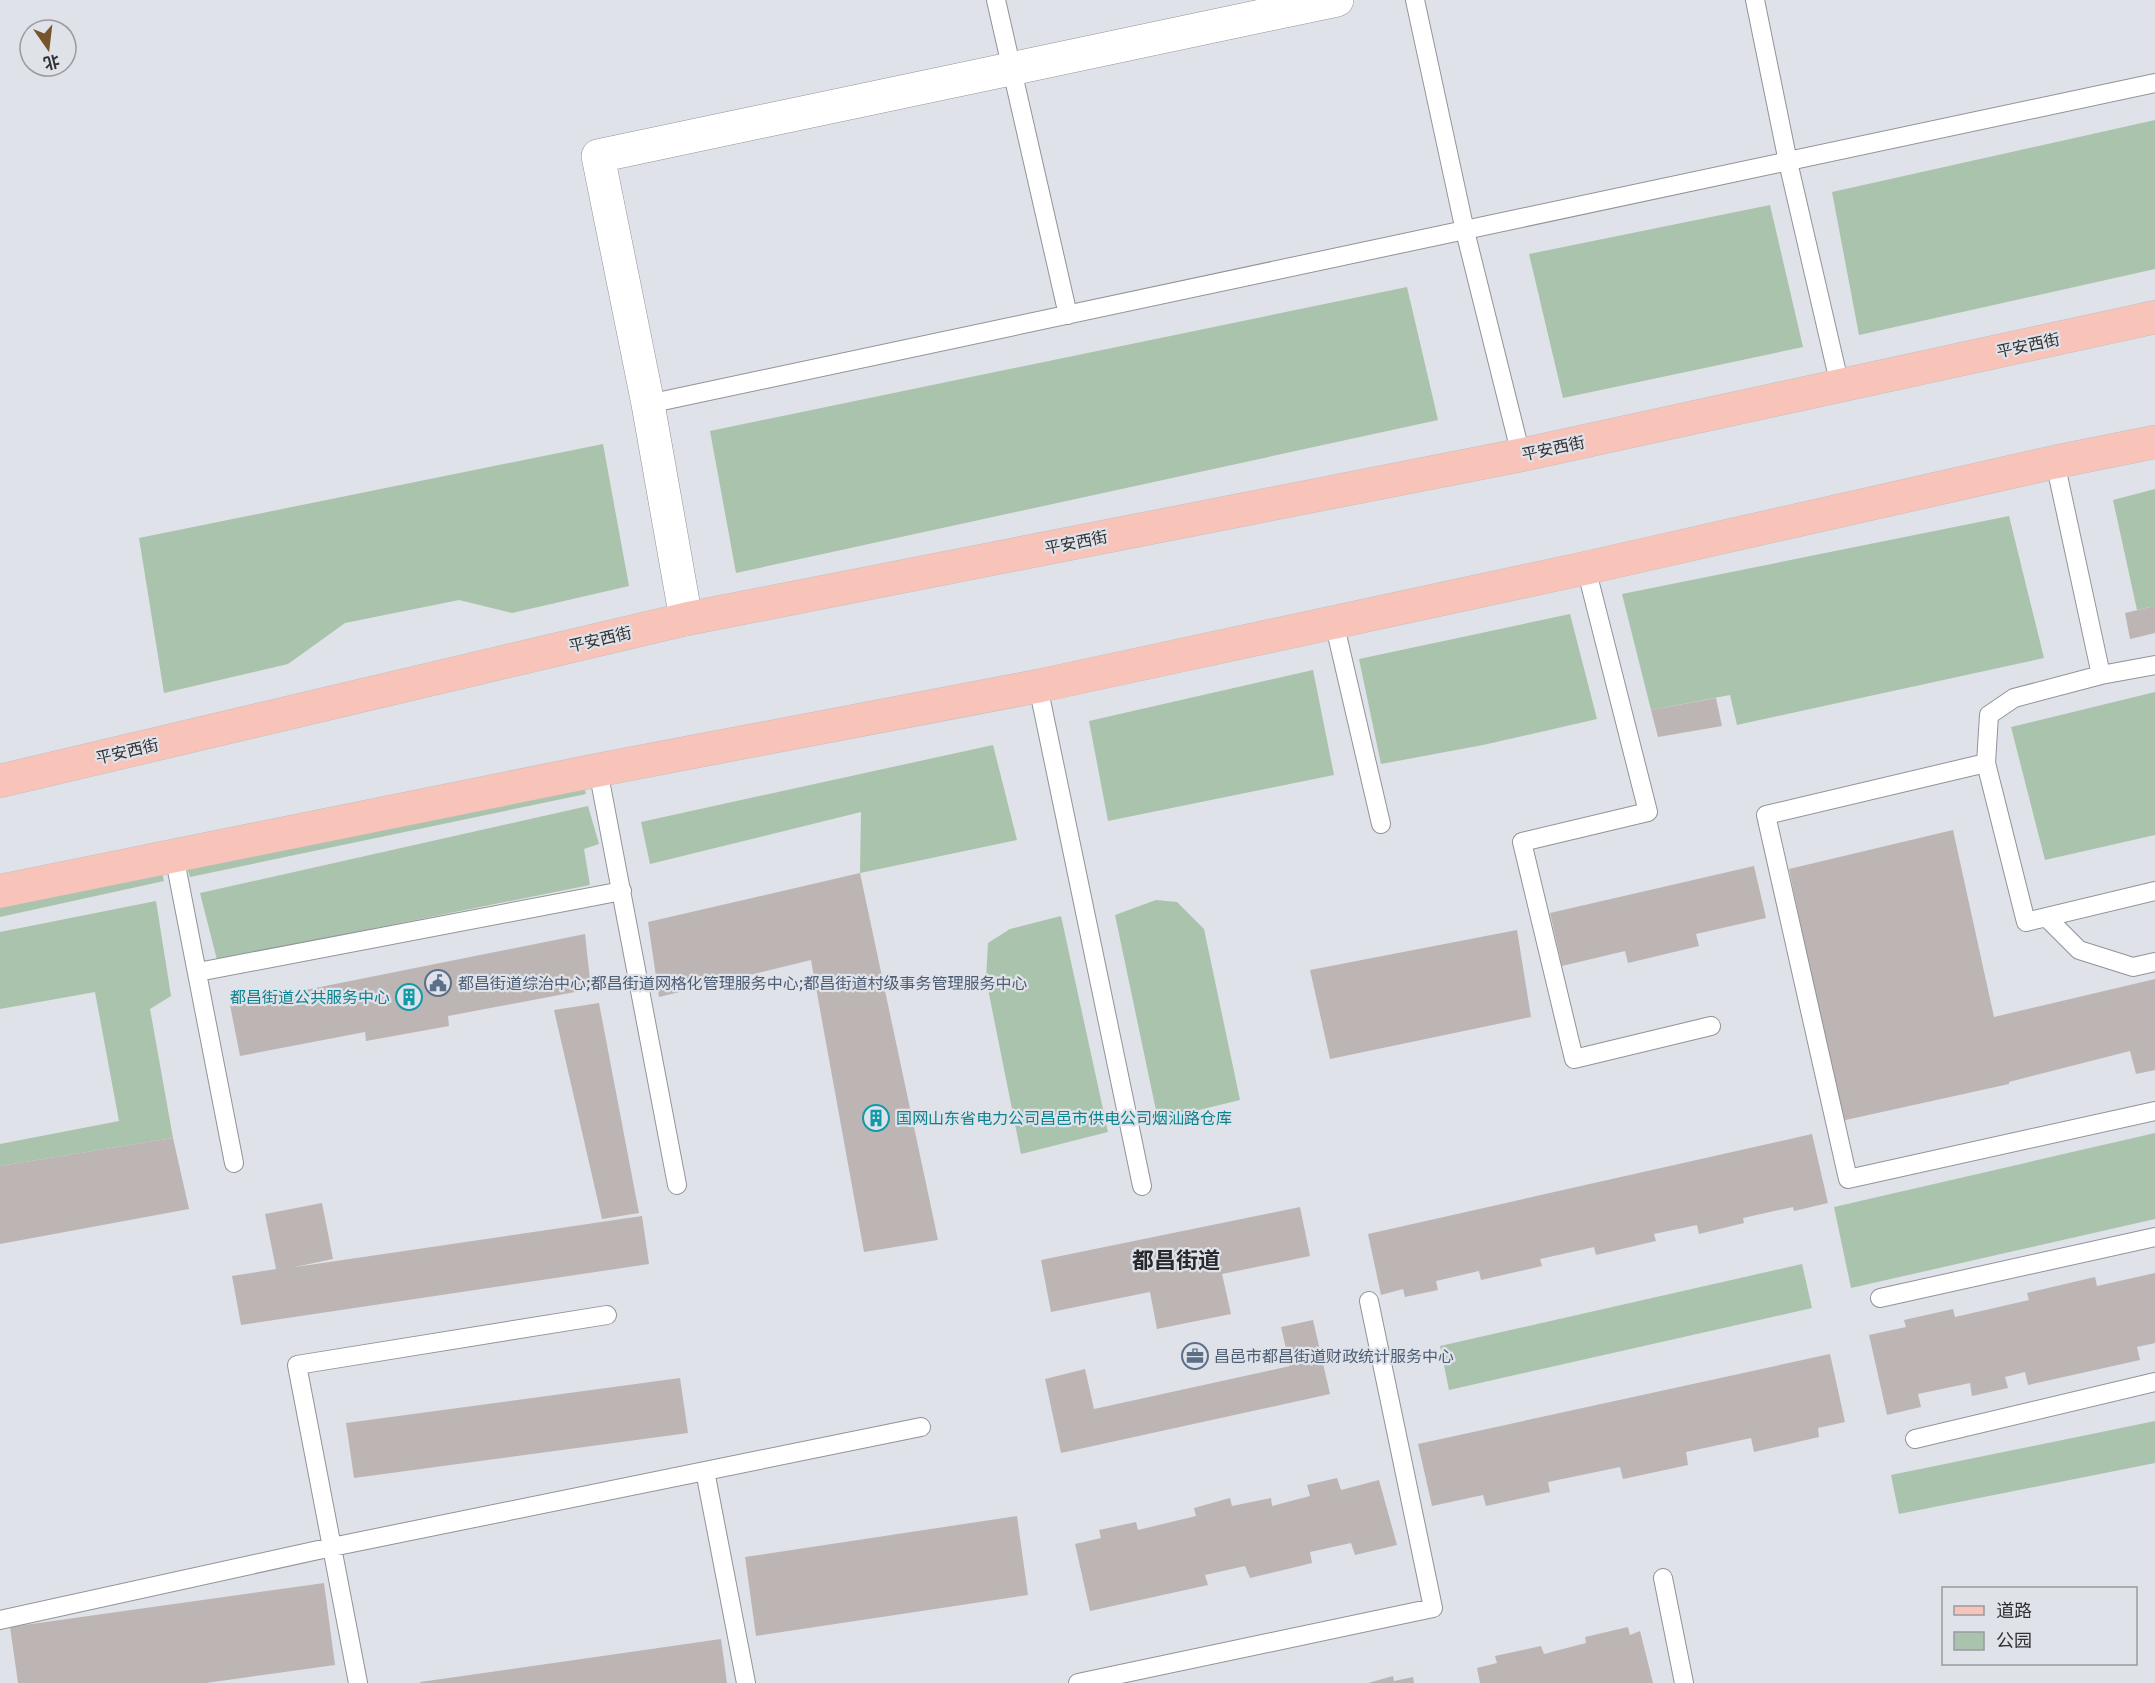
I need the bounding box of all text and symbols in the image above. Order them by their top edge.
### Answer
north arrow [18,18,78,78]
text: 北 [41,51,62,74]
street label: 平安西街 [1995,329,2061,361]
street label: 平安西街 [1520,432,1586,464]
street label: 平安西街 [1043,526,1109,558]
street label: 平安西街 [567,622,633,656]
street label: 平安西街 [94,734,160,768]
public building icon: 都昌街道综治中心;都昌街道网格化管理服务中心;都昌街道村级事务管理服务中心 [423,968,453,998]
place label: 都昌街道综治中心;都昌街道网格化管理服务中心;都昌街道村级事务管理服务中心 [458,973,1028,993]
building icon: 都昌街道公共服务中心 [394,982,424,1012]
place label: 都昌街道公共服务中心 [230,987,390,1007]
building icon: 国网山东省电力公司昌邑市供电公司烟汕路仓库 [861,1103,891,1133]
place label: 国网山东省电力公司昌邑市供电公司烟汕路仓库 [896,1108,1232,1128]
district label: 都昌街道 [1132,1246,1220,1273]
office icon: 昌邑市都昌街道财政统计服务中心 [1180,1341,1210,1371]
place label: 昌邑市都昌街道财政统计服务中心 [1214,1346,1454,1366]
legend [1942,1587,2137,1665]
text: 道路 [1996,1599,2032,1621]
text: 公园 [1996,1629,2032,1651]

